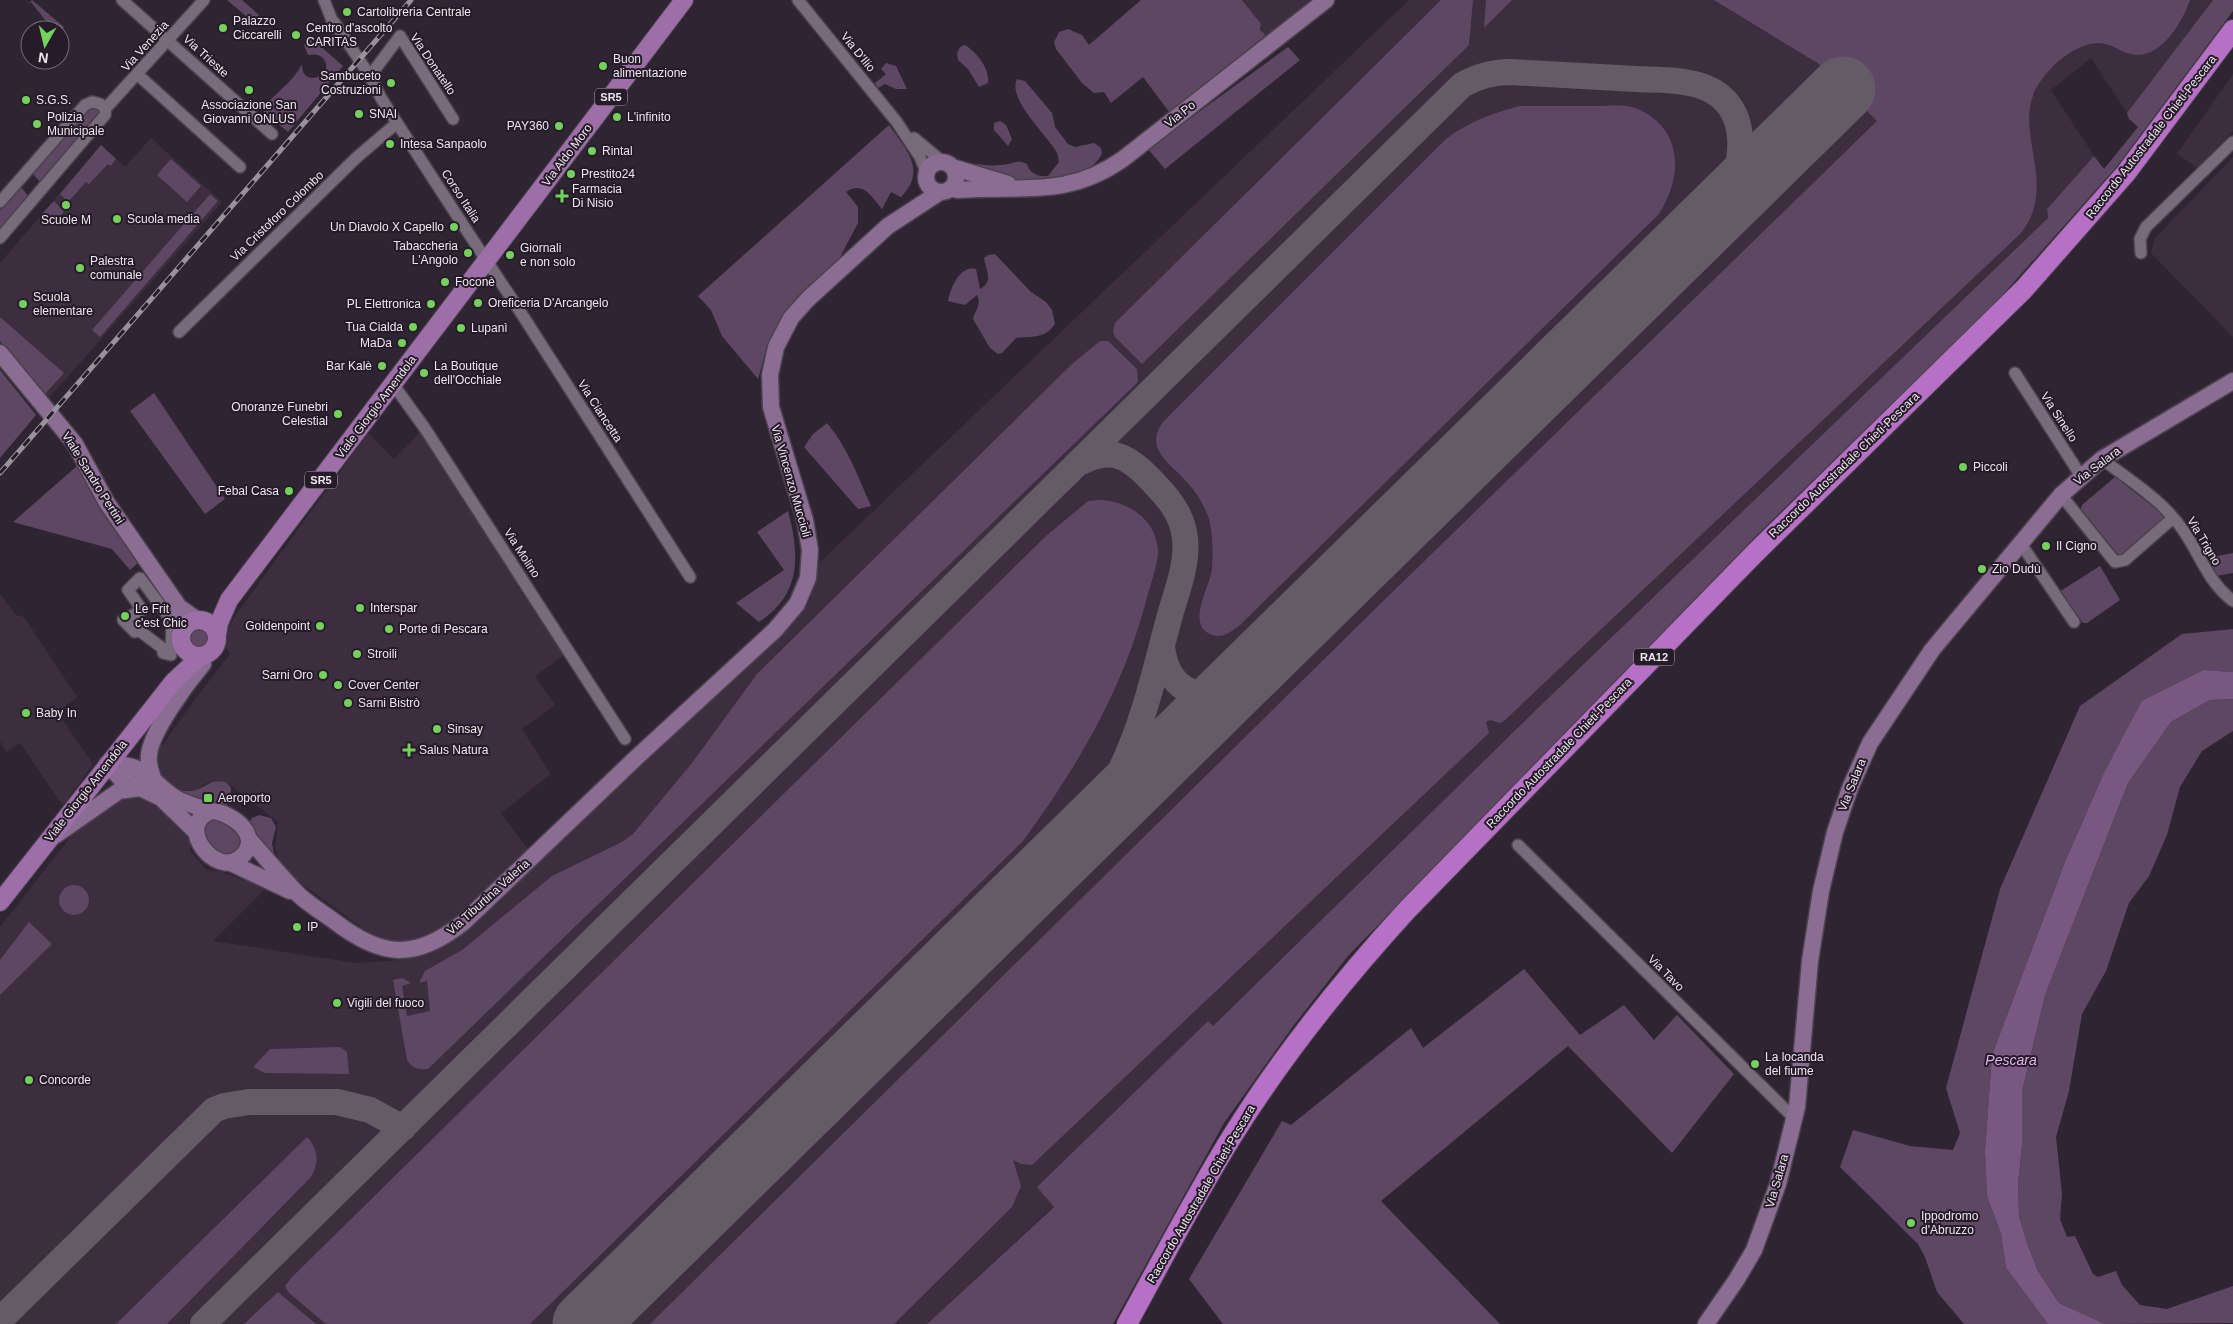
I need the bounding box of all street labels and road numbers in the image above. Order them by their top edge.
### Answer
street label: Via Venezia [119,18,172,74]
street label: Via D'Ilio [838,29,878,75]
street label: Via Donatello [407,31,459,98]
street label: Via Trieste [180,32,232,80]
street label: Raccordo Autostradale Chieti-Pescara [2083,52,2219,221]
road number: SR5 [595,88,627,105]
street label: Via Po [1162,97,1198,130]
street label: Via Aldo Moro [539,121,595,189]
street label: Corso Italia [439,167,484,226]
street label: Via Cristoforo Colombo [228,168,327,264]
street label: Viale Giorgio Amendola [333,353,419,461]
street label: Via Ciancetta [575,377,625,445]
street label: Raccordo Autostradale Chieti-Pescara [1766,389,1922,541]
street label: Via Sinello [2038,390,2080,445]
street label: Via Vincenzo Muccioli [768,423,814,539]
street label: Viale Sandro Pertini [59,429,127,527]
street label: Via Salara [2071,444,2123,488]
road number: SR5 [305,472,337,488]
street label: Via Trigno [2184,514,2224,568]
street label: Via Molino [501,526,543,580]
road number: RA12 [1634,649,1674,666]
street label: Raccordo Autostradale Chieti-Pescara [1483,675,1635,831]
street label: Viale Giorgio Amendola [42,737,130,845]
street label: Via Salara [1835,757,1869,813]
street label: Via Tiburtina Valeria [444,856,532,938]
street label: Via Tavo [1645,952,1687,994]
street label: Raccordo Autostradale Chieti-Pescara [1144,1102,1258,1286]
street label: Via Salara [1763,1152,1791,1209]

